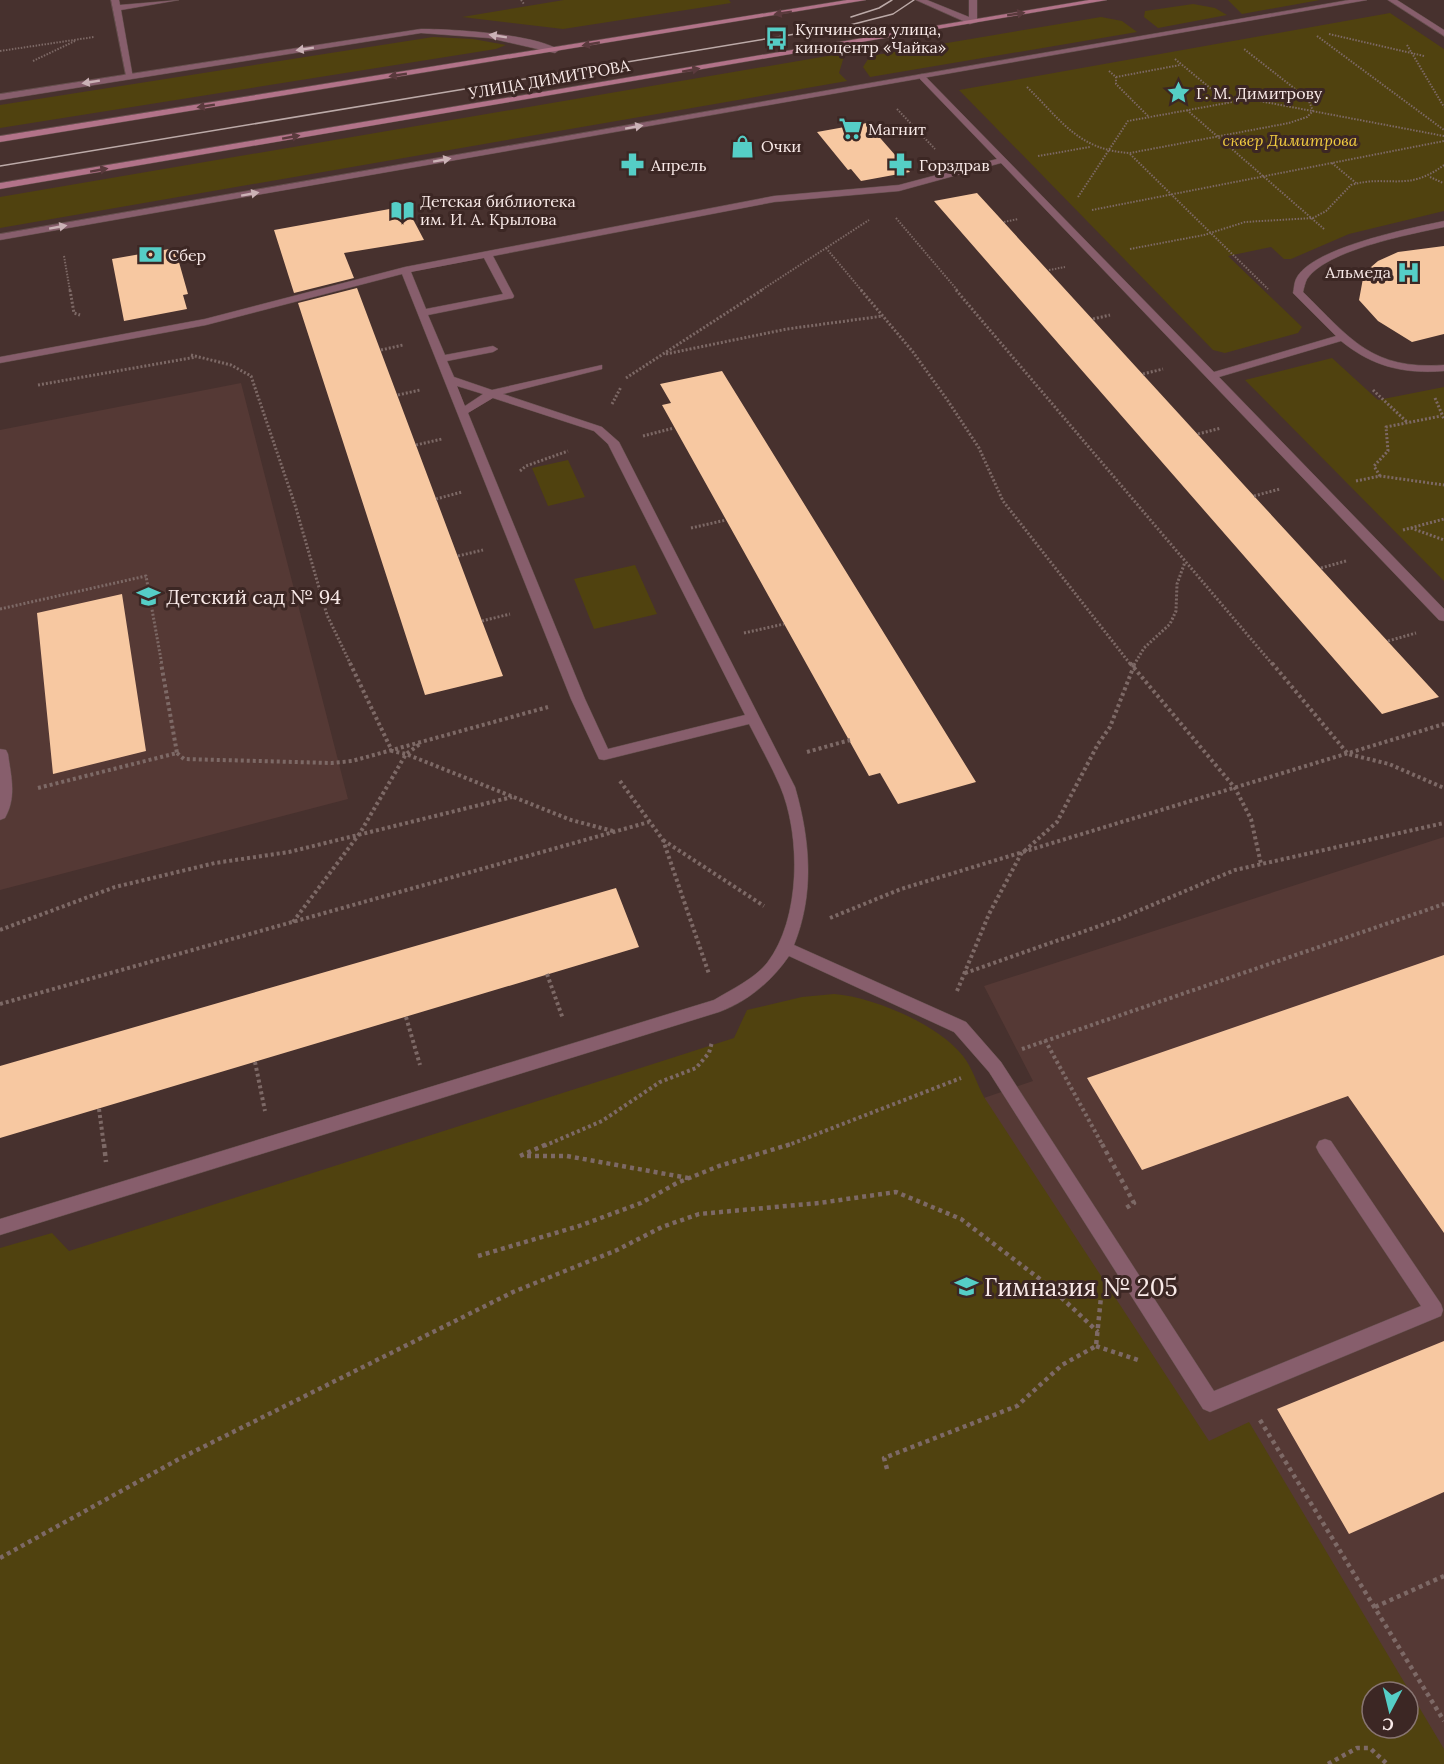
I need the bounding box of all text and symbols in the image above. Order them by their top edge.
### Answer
one-way arrow [773,8,792,17]
one-way arrow [1007,10,1026,19]
place label: Купчинская улица, киноцентр «Чайка» [795,19,946,57]
bus stop icon: Купчинская улица, киноцентр «Чайка» [764,25,790,51]
one-way arrow [489,31,508,40]
one-way arrow [581,40,600,49]
one-way arrow [295,45,314,54]
street label: УЛИЦА ДИМИТРОВА [466,55,632,103]
one-way arrow [682,66,701,75]
one-way arrow [388,71,407,80]
one-way arrow [82,78,101,87]
place icon: Г. М. Димитрову [1165,80,1191,106]
place label: Г. М. Димитрову [1196,83,1323,103]
one-way arrow [196,102,215,111]
supermarket icon: Магнит [837,116,863,142]
place label: Магнит [868,119,926,139]
one-way arrow [625,122,644,131]
park label: сквер Димитрова [1222,130,1358,150]
one-way arrow [282,133,301,142]
shop icon: Очки [730,133,756,159]
place label: Очки [761,136,801,156]
pharmacy icon: Апрель [620,152,646,178]
pharmacy icon: Горздрав [888,152,914,178]
one-way arrow [432,155,451,164]
place label: Апрель [650,155,707,175]
place label: Горздрав [919,155,990,175]
one-way arrow [90,165,109,174]
one-way arrow [240,189,259,198]
place label: Детская библиотека им. И. А. Крылова [420,191,576,229]
library icon: Детская библиотека им. И. А. Крылова [389,197,415,223]
one-way arrow [48,222,67,231]
bank icon: Сбер [137,242,163,268]
place label: Сбер [168,245,206,265]
hospital icon: Альмеда [1396,259,1422,285]
place label: Альмеда [1324,262,1391,282]
school or university icon: Детский сад № 94 [135,583,161,609]
place label: Детский сад № 94 [166,584,341,609]
place label: Гимназия № 205 [984,1272,1178,1303]
school or university icon: Гимназия № 205 [953,1274,979,1300]
north arrow [1360,1680,1420,1740]
text: С [1381,1714,1395,1735]

